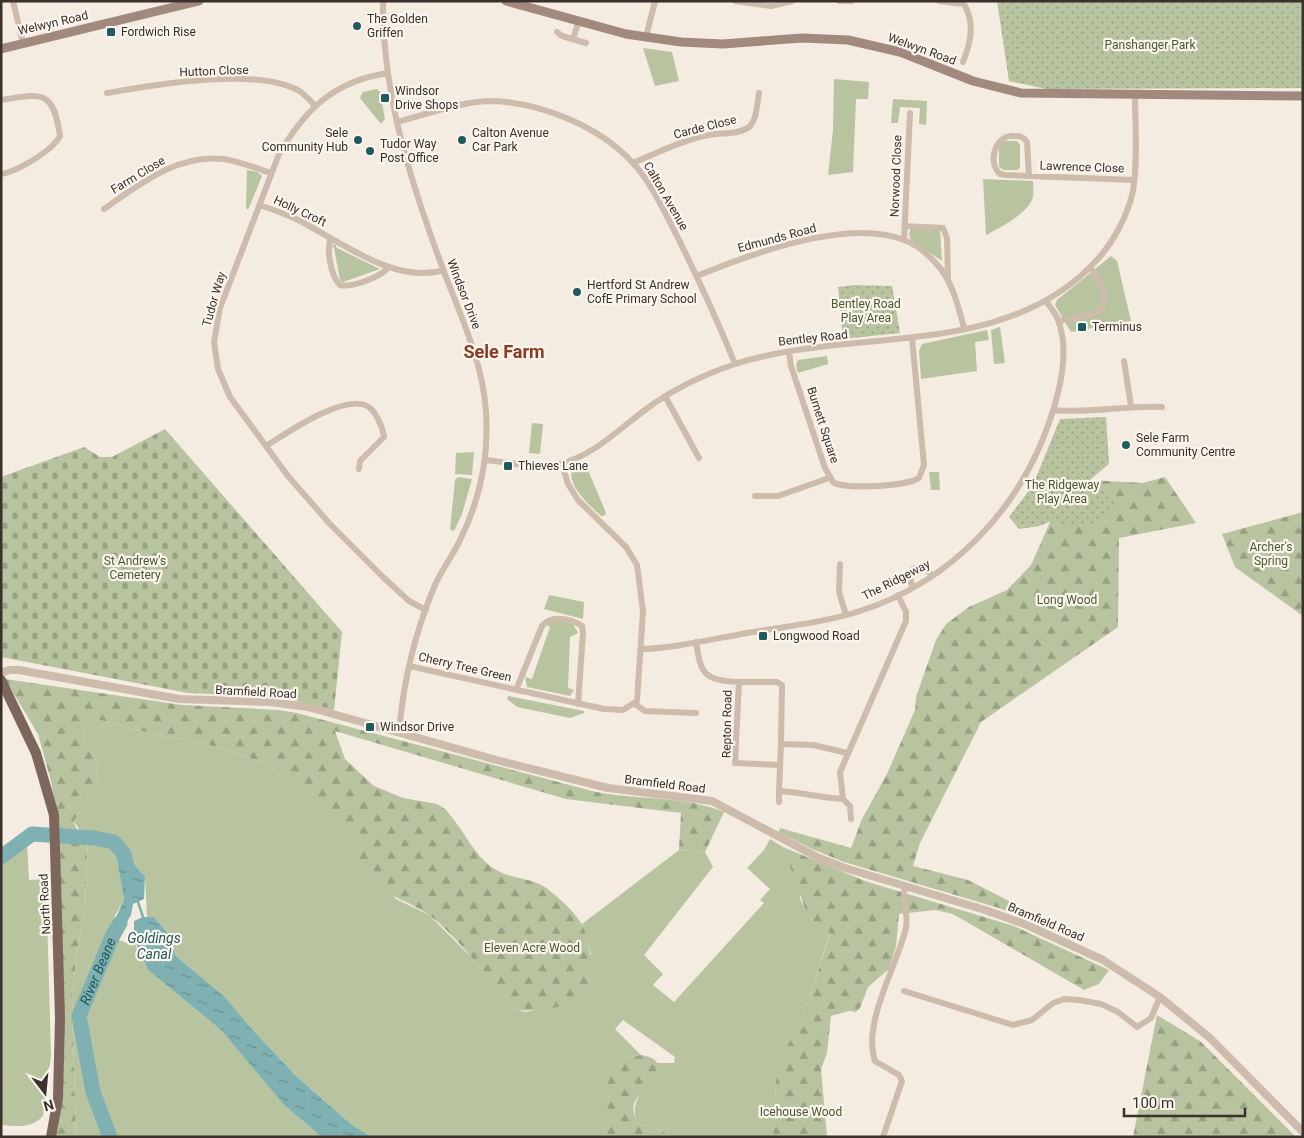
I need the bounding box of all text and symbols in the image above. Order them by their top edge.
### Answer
street label: Welwyn Road [17,8,89,38]
place label: The Golden Griffen [367,12,428,40]
marker: The Golden Griffen [351,20,363,32]
place label: Fordwich Rise [121,25,196,39]
marker: Fordwich Rise [105,26,117,38]
street label: Welwyn Road [886,30,958,68]
park label: Panshanger Park [1105,38,1196,52]
street label: Hutton Close [179,63,249,79]
place label: Windsor Drive Shops [395,84,458,112]
marker: Windsor Drive Shops [379,92,391,104]
street label: Carde Close [672,112,738,142]
place label: Sele Community Hub [262,126,348,154]
place label: Calton Avenue Car Park [472,126,549,154]
marker: Sele Community Hub [352,134,364,146]
marker: Calton Avenue Car Park [456,134,468,146]
street label: Norwood Close [888,135,904,217]
place label: Tudor Way Post Office [380,137,439,165]
marker: Tudor Way Post Office [364,145,376,157]
street label: Farm Close [108,153,168,197]
street label: Calton Avenue [641,159,691,233]
street label: Lawrence Close [1039,159,1125,175]
street label: Holly Croft [271,193,329,229]
street label: Edmunds Road [736,221,818,255]
street label: Windsor Drive [444,257,484,331]
street label: Tudor Way [199,270,229,328]
place label: Hertford St Andrew CofE Primary School [587,278,697,306]
marker: Hertford St Andrew CofE Primary School [571,286,583,298]
park label: Bentley Road Play Area [831,297,901,325]
place label: Terminus [1092,320,1142,334]
marker: Terminus [1076,321,1088,333]
street label: Bentley Road [778,327,848,349]
district label: Sele Farm [463,341,545,362]
street label: Burnett Square [804,385,842,465]
place label: Sele Farm Community Centre [1136,431,1236,459]
marker: Sele Farm Community Centre [1120,439,1132,451]
place label: Thieves Lane [518,459,588,473]
marker: Thieves Lane [502,460,514,472]
park label: The Ridgeway Play Area [1025,478,1100,506]
park label: Archer's Spring [1249,540,1293,568]
park label: St Andrew's Cemetery [104,554,166,582]
street label: The Ridgeway [860,557,933,603]
park label: Long Wood [1037,593,1097,607]
place label: Longwood Road [773,629,860,643]
marker: Longwood Road [757,630,769,642]
street label: Cherry Tree Green [417,649,513,685]
street label: Bramfield Road [215,683,297,701]
street label: Repton Road [719,690,735,758]
place label: Windsor Drive [380,720,454,734]
marker: Windsor Drive [364,721,376,733]
street label: Bramfield Road [624,772,706,796]
street label: North Road [36,873,54,935]
street label: Bramfield Road [1006,900,1086,944]
water label: Goldings Canal [127,930,181,962]
water label: River Beane [77,935,119,1007]
park label: Eleven Acre Wood [484,941,580,955]
north arrow [20,1068,70,1118]
scale bar [1124,1086,1245,1118]
text: 100 m [1132,1094,1174,1112]
text: N [42,1096,56,1115]
park label: Icehouse Wood [760,1105,842,1119]

